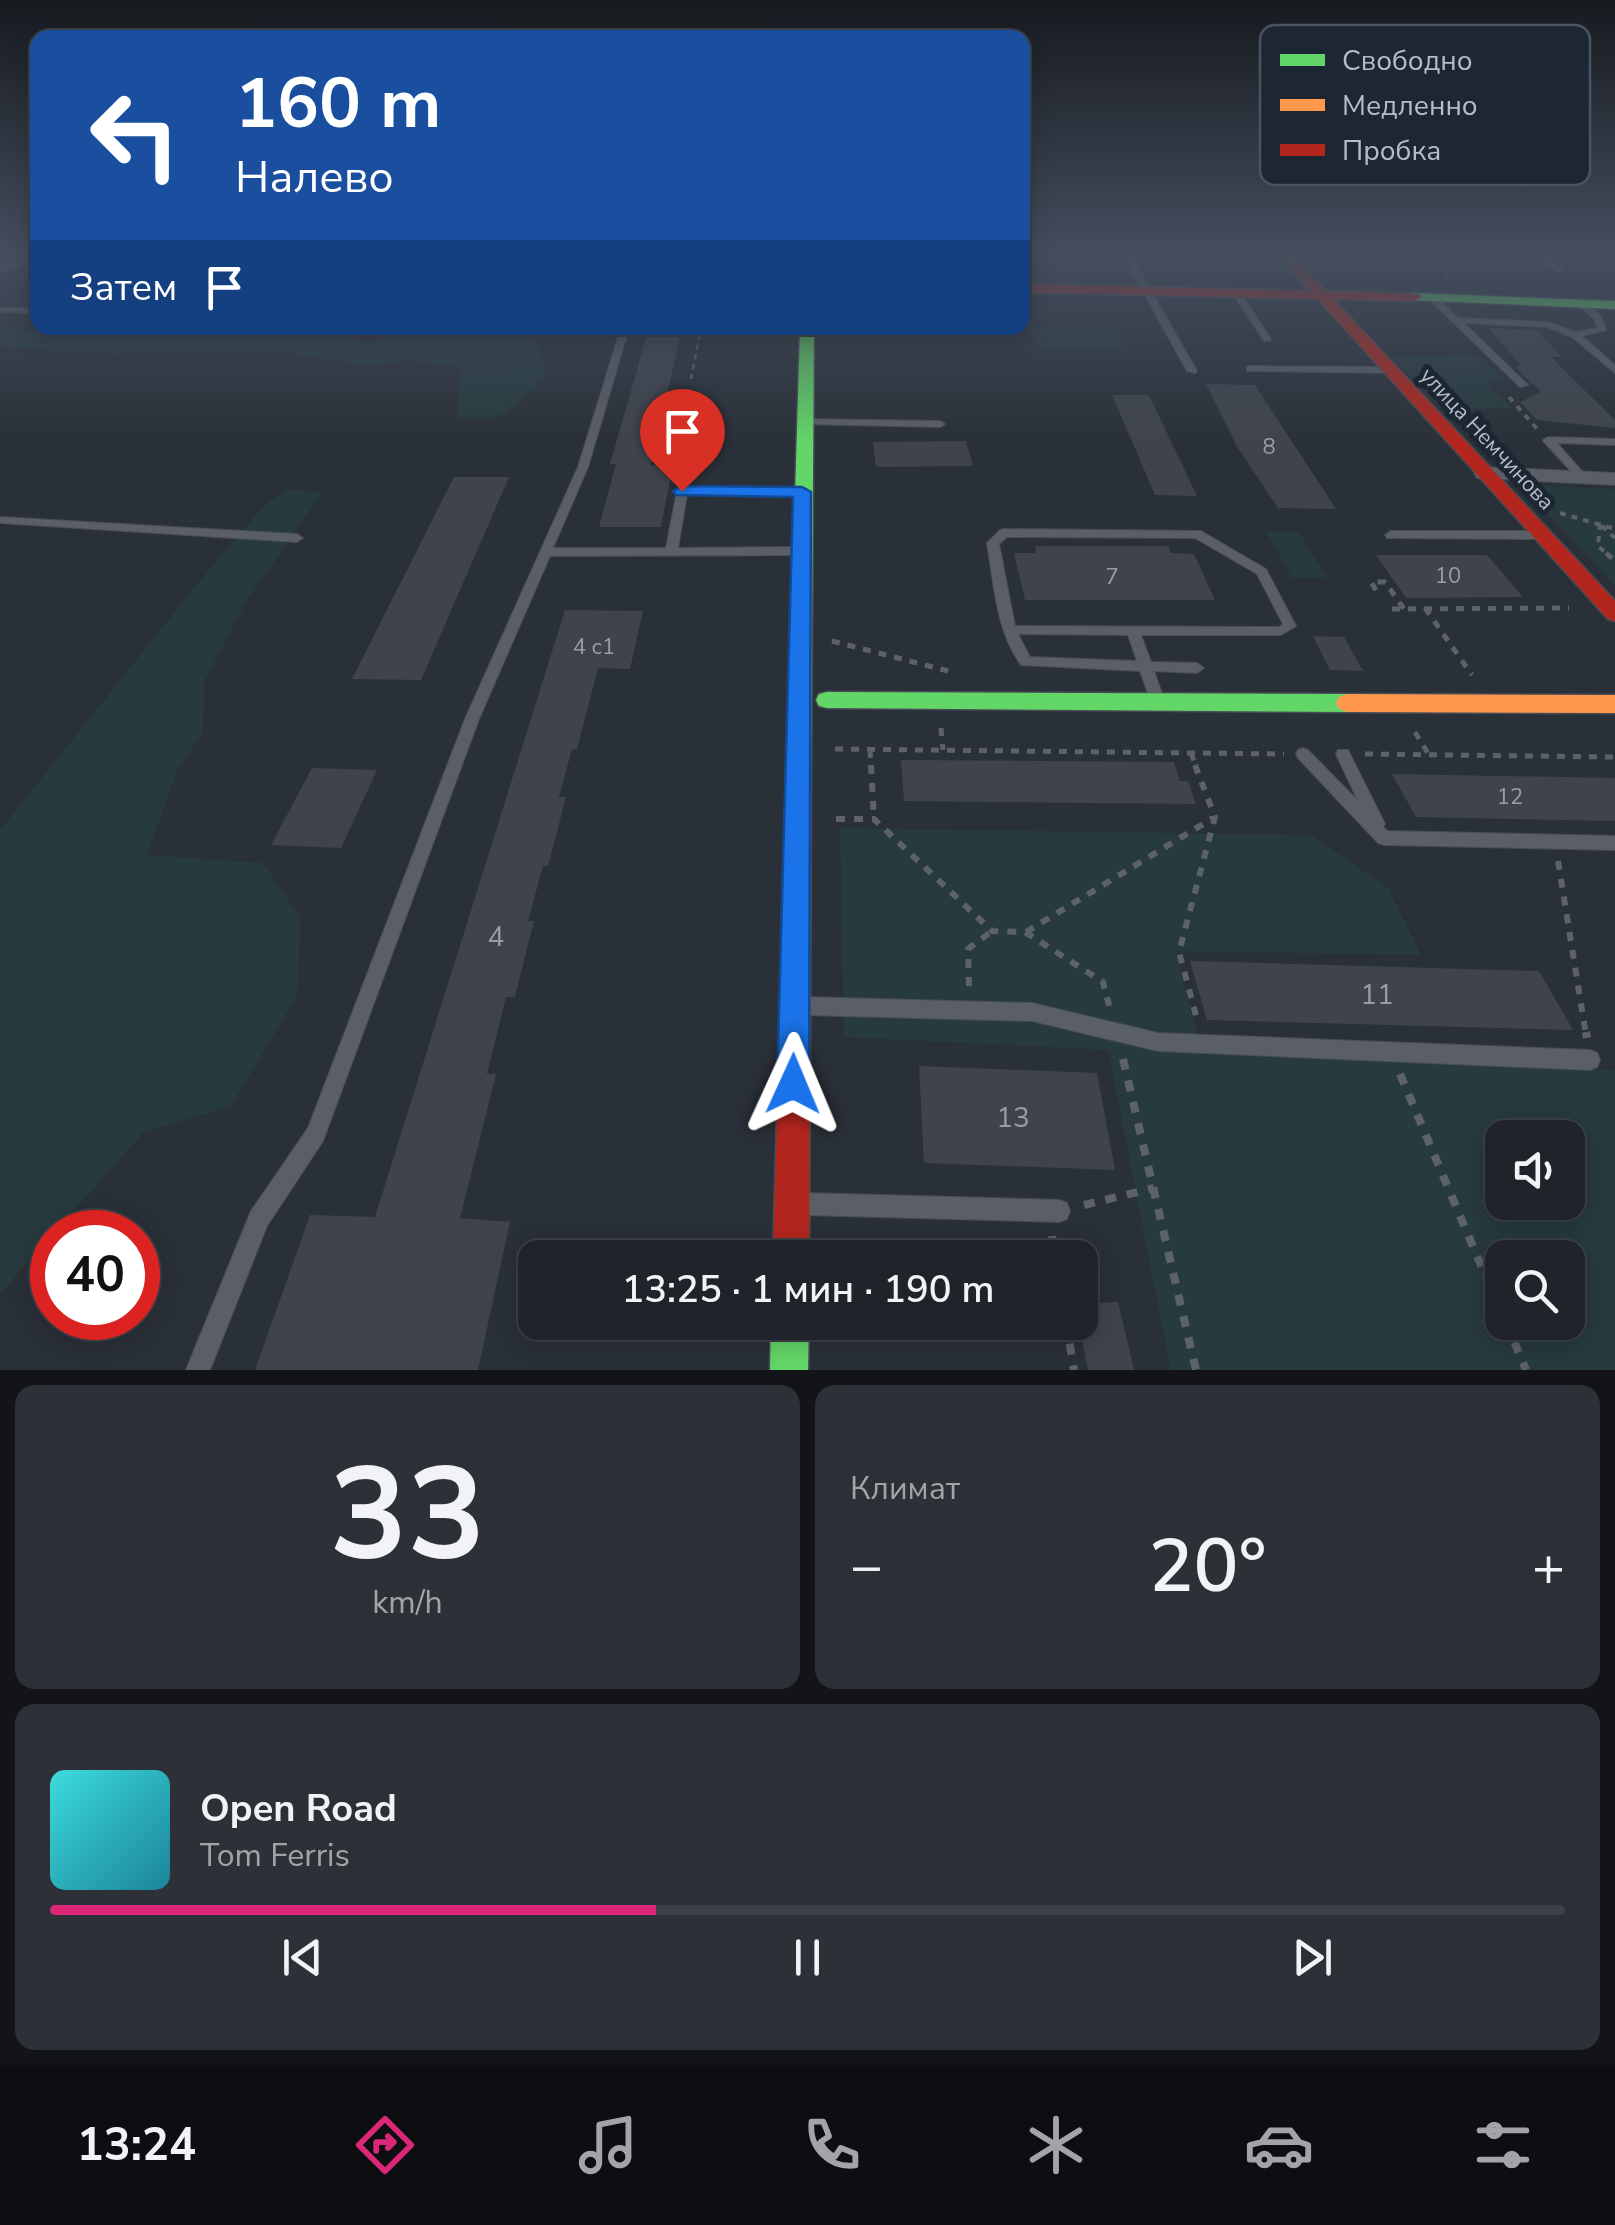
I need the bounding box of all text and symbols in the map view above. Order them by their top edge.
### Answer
legend [1260,25,1590,185]
text: Свободно [1342,42,1473,80]
text: 160 m [235,56,441,152]
icon: left [70,70,200,200]
text: Медленно [1342,87,1478,125]
text: Пробка [1342,132,1441,170]
text: Налево [235,147,394,208]
icon: arrive [197,260,252,315]
text: Затем [70,262,177,313]
street label: улица Немчинова [1413,361,1561,517]
pin [640,389,725,492]
icon: arrive [655,404,710,459]
house number: 8 [1262,432,1276,462]
house number: 10 [1435,561,1461,591]
house number: 7 [1105,562,1119,592]
house number: 4 с1 [573,632,615,662]
house number: 12 [1497,782,1523,812]
house number: 4 [488,918,504,956]
house number: 11 [1360,976,1394,1014]
position arrow [741,1032,845,1136]
house number: 13 [996,1099,1030,1137]
map controls [1485,1120,1585,1340]
button: sound [1485,1120,1585,1220]
speed limit sign: 40 [30,1210,160,1340]
button: search [1485,1240,1585,1340]
text: 13:25 · 1 мин · 190 m [622,1264,994,1315]
text: 33 [329,1427,486,1604]
text: Климат [850,1467,960,1510]
text: 20° [1148,1515,1267,1617]
text: − [850,1529,883,1604]
text: + [1532,1529,1565,1604]
text: km/h [372,1581,443,1624]
text: Open Road [200,1783,397,1834]
text: Tom Ferris [200,1834,350,1877]
icon: previous [275,1930,330,1985]
icon: pause [780,1930,835,1985]
icon: next [1285,1930,1340,1985]
icon: directions [350,2110,420,2180]
icon: music [573,2110,643,2180]
icon: phone [797,2110,867,2180]
icon: climate [1021,2110,1091,2180]
icon: car [1244,2110,1314,2180]
icon: filters [1468,2110,1538,2180]
text: 13:24 [77,2115,196,2176]

